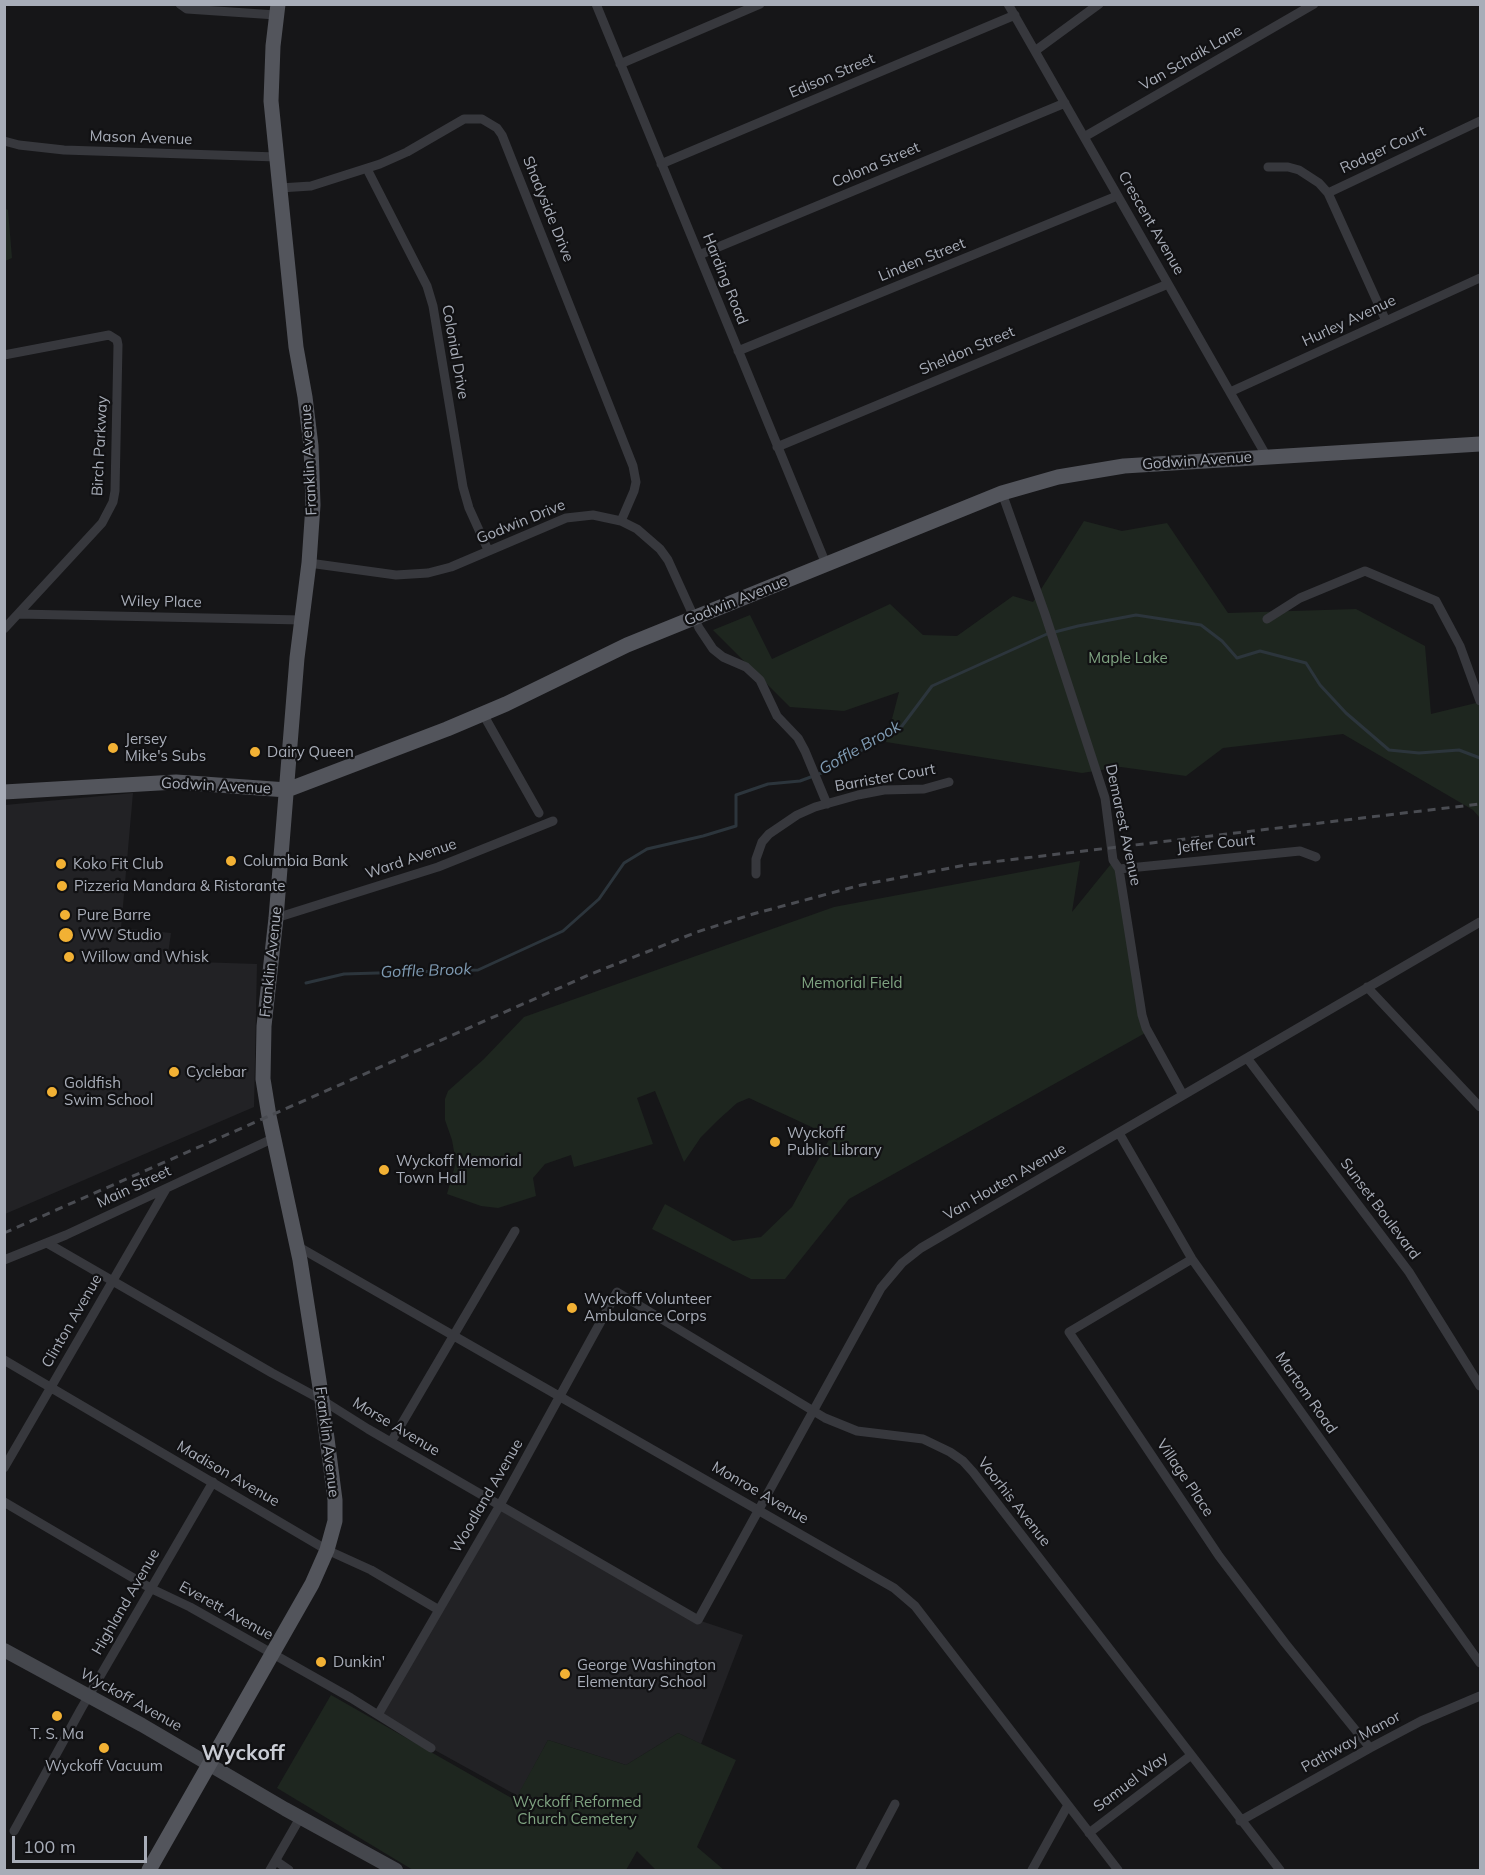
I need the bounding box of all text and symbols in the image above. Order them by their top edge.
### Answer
street label: Van Schaik Lane [1137,21,1245,95]
street label: Edison Street [786,50,878,102]
street label: Rodger Court [1337,122,1429,178]
street label: Mason Avenue [89,127,193,149]
street label: Colona Street [829,138,923,192]
street label: Shadyside Drive [519,154,577,264]
street label: Crescent Avenue [1114,168,1188,278]
street label: Harding Road [698,231,752,327]
street label: Linden Street [876,234,968,286]
street label: Hurley Avenue [1299,291,1399,351]
street label: Colonial Drive [438,303,472,401]
street label: Sheldon Street [917,323,1017,379]
street label: Birch Parkway [88,395,112,497]
street label: Franklin Avenue [297,404,321,516]
street label: Godwin Avenue [1141,448,1253,474]
street label: Godwin Drive [474,496,568,548]
street label: Godwin Avenue [682,572,790,630]
street label: Wiley Place [120,592,202,612]
park label: Maple Lake [1088,649,1168,667]
water label: Goffle Brook [816,717,904,779]
place label: Jersey Mike's Subs [125,730,206,765]
marker: Jersey Mike's Subs [106,741,120,755]
place label: Dairy Queen [267,743,354,761]
marker: Dairy Queen [248,745,262,759]
street label: Barrister Court [833,760,937,796]
street label: Demarest Avenue [1101,763,1145,887]
street label: Godwin Avenue [161,774,271,798]
street label: Jeffer Court [1176,831,1256,857]
street label: Ward Avenue [363,835,459,883]
place label: Columbia Bank [243,852,348,870]
marker: Columbia Bank [224,854,238,868]
place label: Koko Fit Club [73,855,164,873]
marker: Koko Fit Club [54,857,68,871]
place label: Pizzeria Mandara & Ristorante [74,877,285,895]
marker: Pizzeria Mandara & Ristorante [55,879,69,893]
place label: Pure Barre [77,906,151,924]
street label: Franklin Avenue [256,906,286,1018]
marker: Pure Barre [58,908,72,922]
marker: WW Studio [57,926,75,944]
place label: WW Studio [80,926,162,944]
place label: Willow and Whisk [81,948,209,966]
marker: Willow and Whisk [62,950,76,964]
water label: Goffle Brook [380,960,472,982]
park label: Memorial Field [802,974,902,992]
place label: Cyclebar [186,1063,246,1081]
marker: Cyclebar [167,1065,181,1079]
place label: Goldfish Swim School [64,1074,153,1109]
marker: Goldfish Swim School [45,1085,59,1099]
place label: Wyckoff Public Library [787,1124,882,1159]
marker: Wyckoff Public Library [768,1135,782,1149]
street label: Van Houten Avenue [941,1140,1069,1224]
place label: Wyckoff Memorial Town Hall [396,1152,522,1187]
street label: Sunset Boulevard [1336,1155,1424,1263]
street label: Main Street [94,1162,174,1212]
marker: Wyckoff Memorial Town Hall [377,1163,391,1177]
street label: Clinton Avenue [38,1271,106,1371]
place label: Wyckoff Volunteer Ambulance Corps [584,1290,711,1325]
marker: Wyckoff Volunteer Ambulance Corps [565,1301,579,1315]
street label: Martom Road [1271,1349,1341,1437]
street label: Franklin Avenue [311,1386,343,1498]
street label: Morse Avenue [349,1394,443,1460]
street label: Woodland Avenue [447,1436,527,1556]
street label: Village Place [1153,1436,1217,1520]
street label: Madison Avenue [174,1437,282,1511]
street label: Voorhis Avenue [974,1454,1054,1550]
street label: Monroe Avenue [709,1458,811,1528]
street label: Highland Avenue [88,1546,164,1658]
street label: Everett Avenue [176,1578,276,1644]
place label: Dunkin' [333,1653,385,1671]
marker: Dunkin' [314,1655,328,1669]
place label: George Washington Elementary School [577,1656,716,1691]
street label: Wyckoff Avenue [77,1665,185,1735]
marker: George Washington Elementary School [558,1667,572,1681]
street label: Pathway Manor [1298,1707,1404,1777]
marker: T. S. Ma [50,1709,64,1723]
place label: T. S. Ma [30,1725,84,1743]
marker: Wyckoff Vacuum [97,1741,111,1755]
district label: Wyckoff [201,1741,285,1767]
street label: Samuel Way [1090,1748,1172,1816]
place label: Wyckoff Vacuum [45,1757,163,1775]
park label: Wyckoff Reformed Church Cemetery [513,1793,641,1828]
scale bar [15,1824,150,1862]
text: 100 m [23,1835,76,1858]

